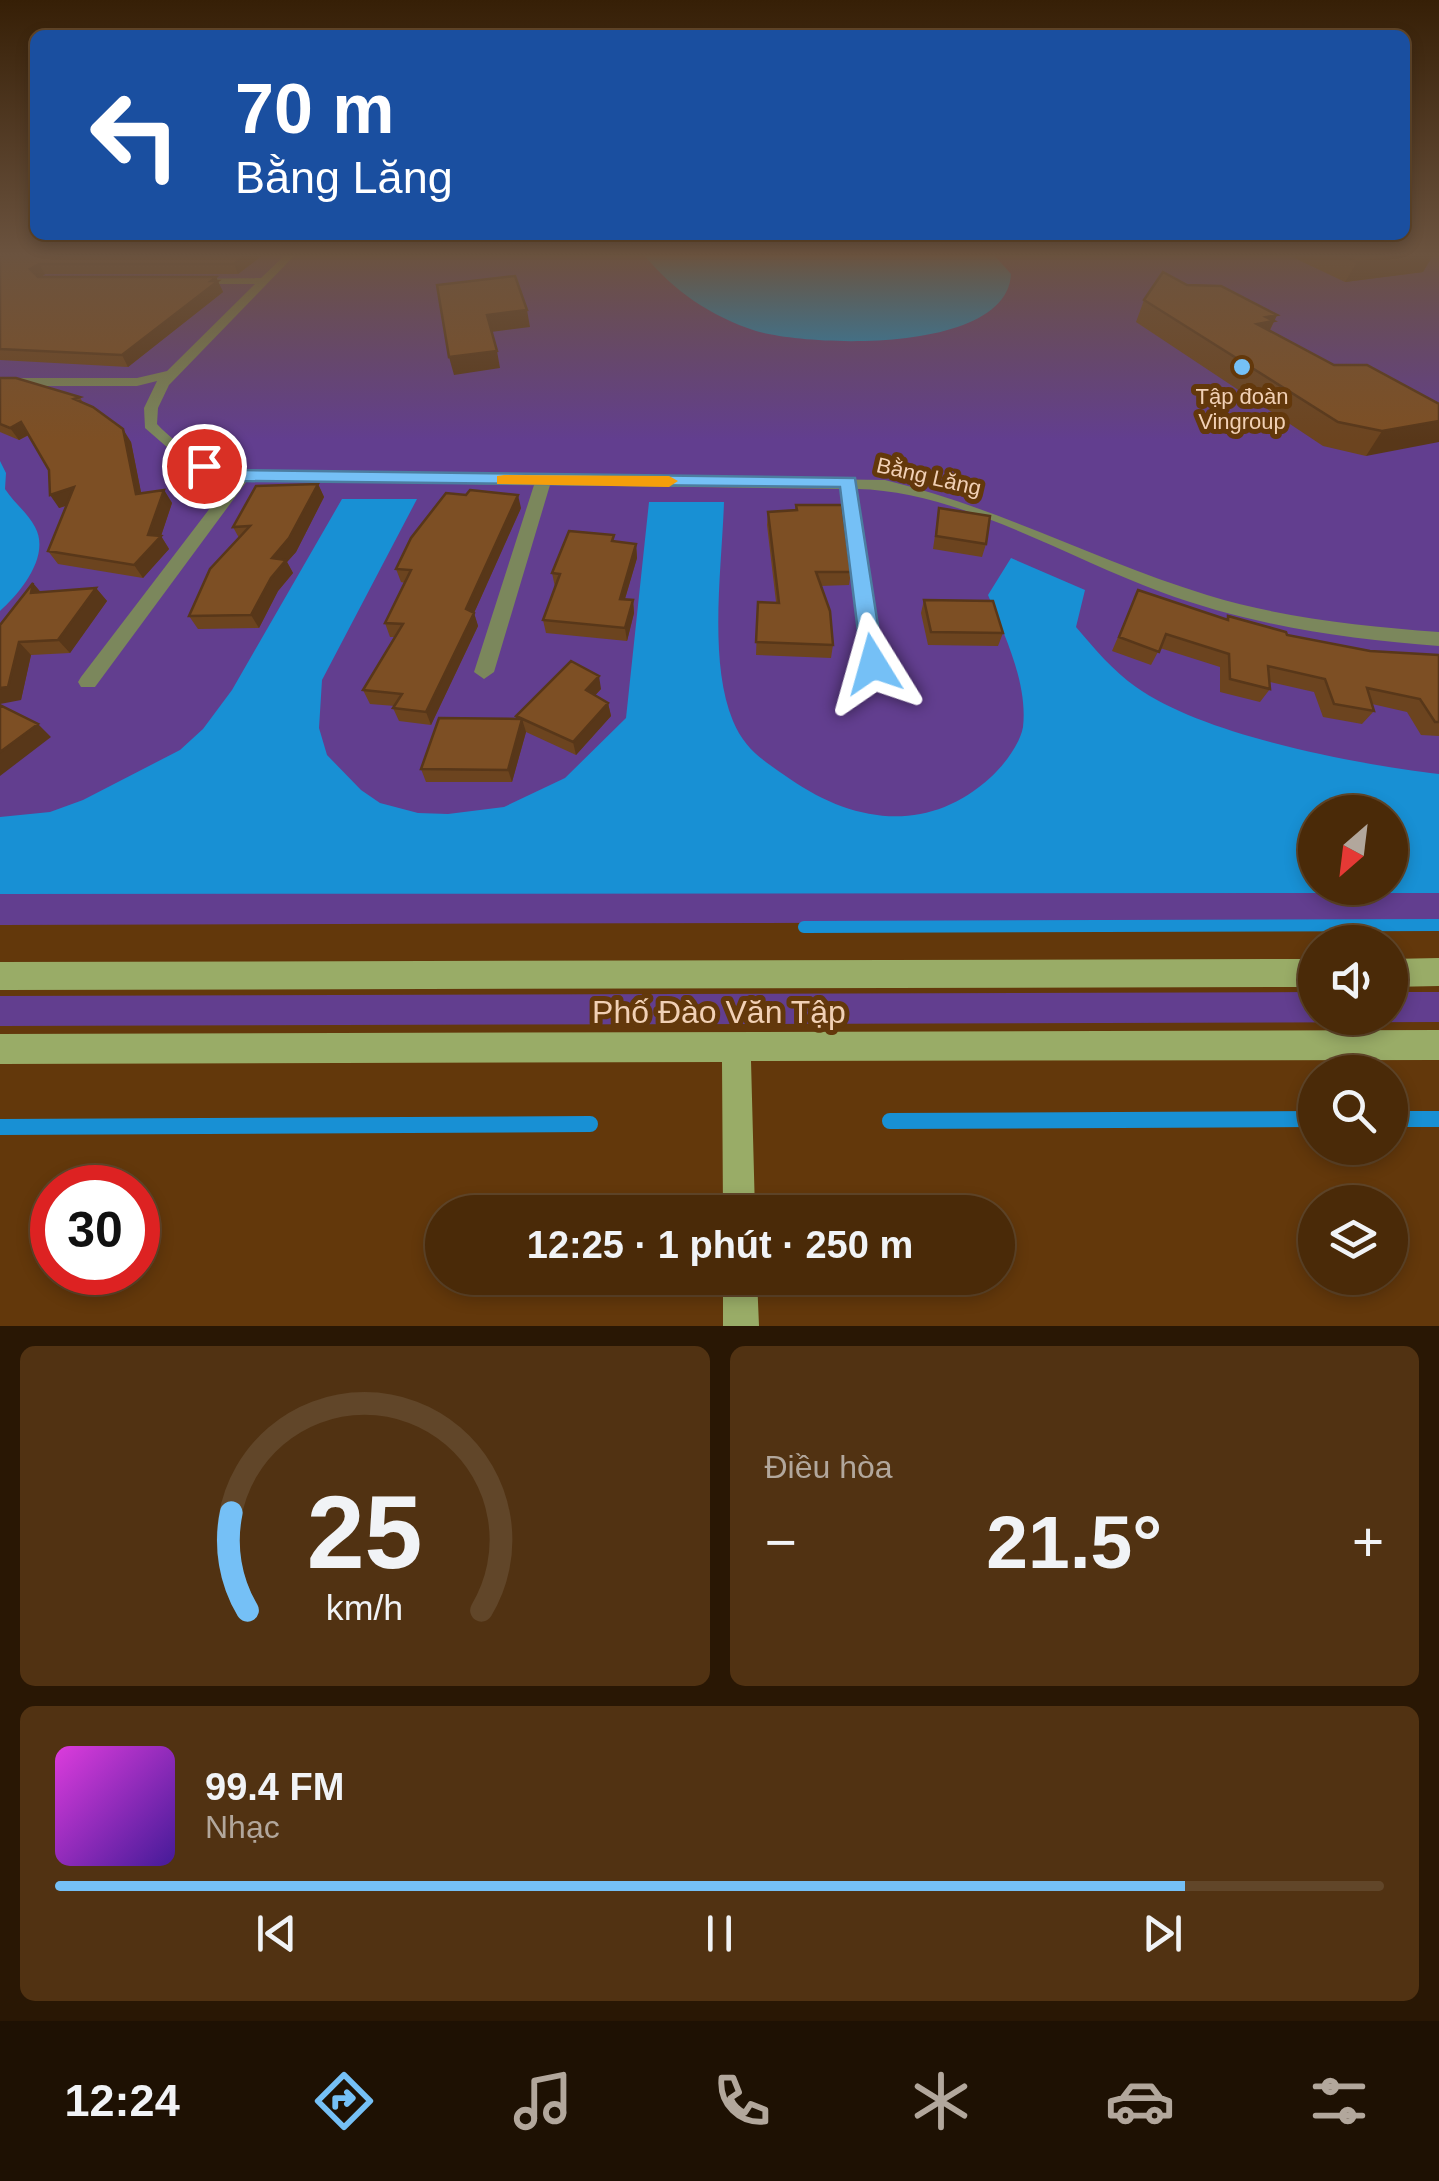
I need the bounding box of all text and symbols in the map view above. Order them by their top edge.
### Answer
icon: left [70,70,200,200]
text: 70 m [235,70,395,148]
text: Bằng Lăng [235,152,453,203]
marker: Tập đoàn Vingroup [1231,356,1253,378]
place label: Tập đoàn Vingroup [1196,384,1288,434]
pin [162,424,247,509]
icon: arrive [177,439,232,494]
street label: Bằng Lăng [874,452,984,501]
position arrow [821,612,925,716]
north arrow [1298,795,1408,905]
map controls [1298,795,1408,1295]
button: sound [1298,925,1408,1035]
street label: Phố Đào Văn Tập [592,994,846,1030]
button: search [1298,1055,1408,1165]
speed limit sign: 30 [30,1165,160,1295]
button: layers [1298,1185,1408,1295]
text: 12:25 · 1 phút · 250 m [527,1224,913,1266]
text: Điều hòa [765,1449,893,1485]
text: 25 [307,1474,423,1590]
text: 21.5° [986,1500,1162,1584]
text: − [765,1511,797,1573]
text: + [1352,1511,1384,1573]
text: km/h [326,1588,403,1628]
text: 99.4 FM [205,1766,344,1808]
text: Nhạc [205,1809,280,1845]
icon: previous [249,1906,304,1961]
icon: pause [692,1906,747,1961]
icon: next [1135,1906,1190,1961]
icon: directions [309,2066,379,2136]
icon: music [508,2066,578,2136]
icon: phone [707,2066,777,2136]
icon: climate [906,2066,976,2136]
icon: car [1105,2066,1175,2136]
icon: filters [1304,2066,1374,2136]
text: 12:24 [65,2075,180,2126]

